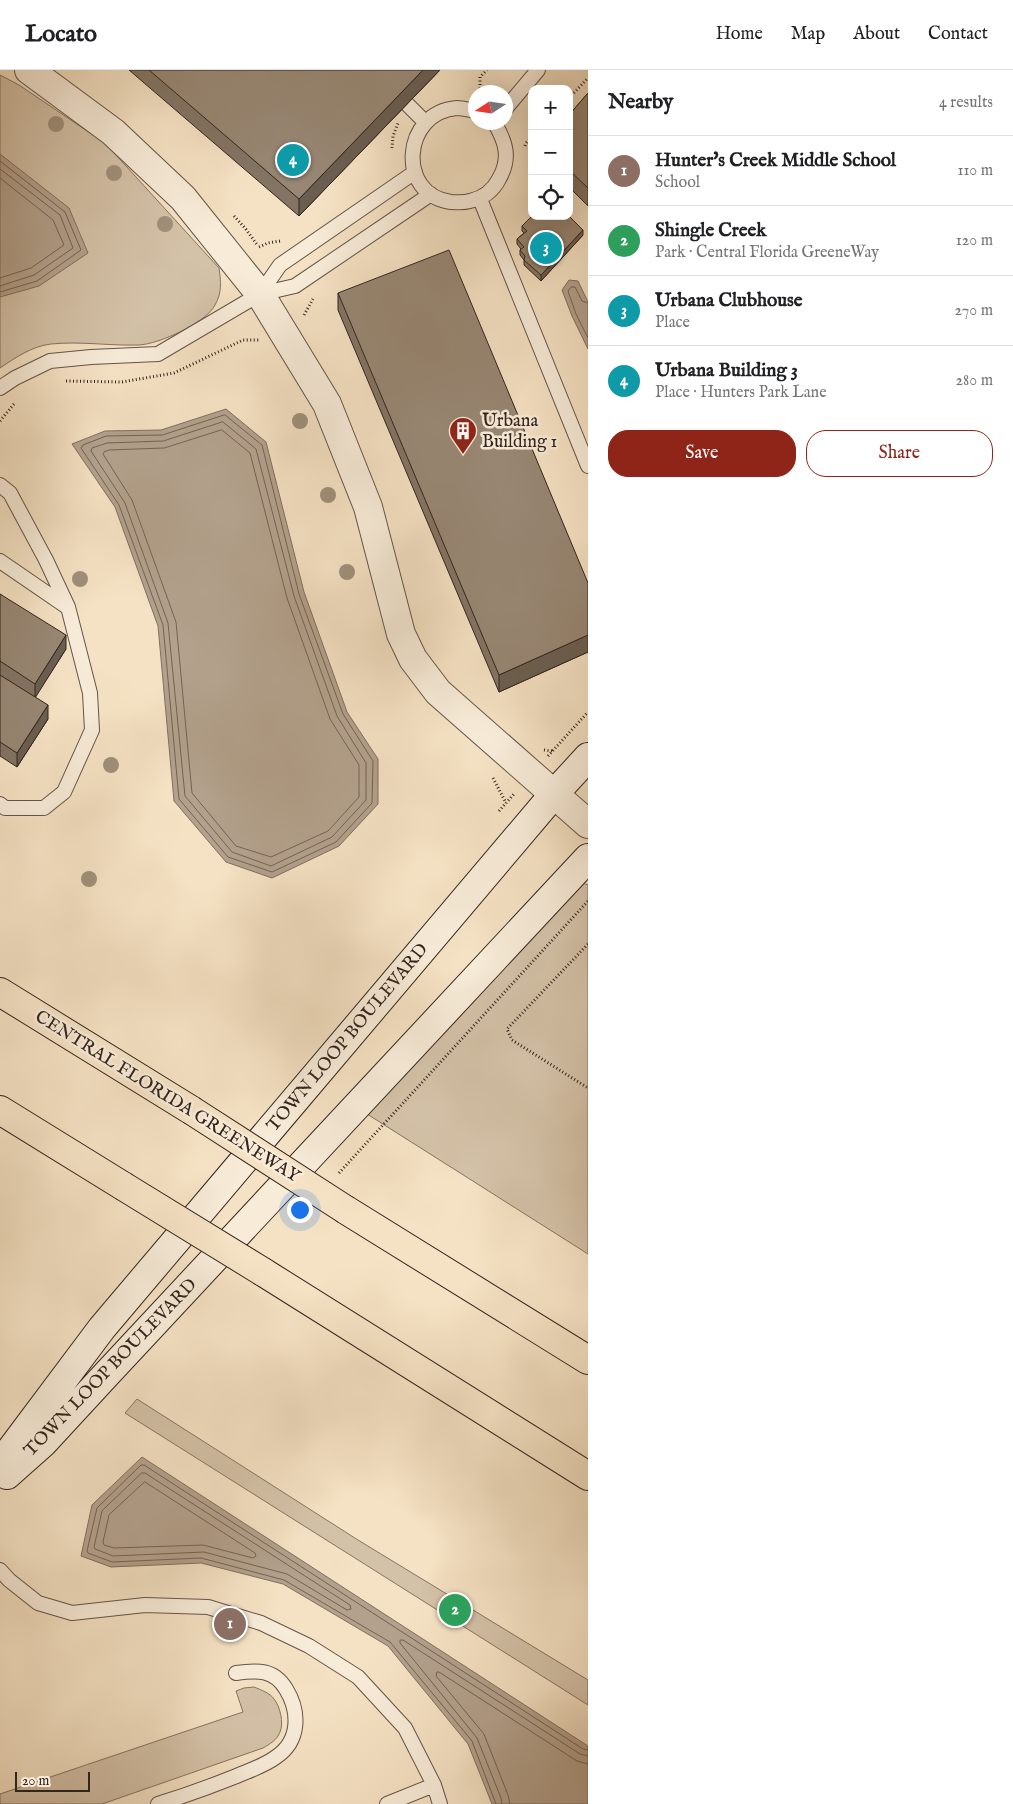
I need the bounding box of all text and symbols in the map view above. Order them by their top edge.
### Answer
text: Locato [25,19,97,50]
text: Home [716,23,763,46]
text: Map [791,23,825,46]
text: About [853,23,900,46]
text: Contact [928,23,988,46]
north arrow [468,85,513,130]
map controls [528,85,573,220]
button: + [528,85,573,130]
text: Nearby [608,89,673,116]
text: 4 results [939,93,993,113]
button: − [528,130,573,175]
pin: 4 [277,141,309,179]
text: Hunter's Creek Middle School [655,149,896,173]
text: 1 [621,161,627,181]
text: 110 m [957,161,993,181]
text: School [655,173,700,193]
button: locate [528,175,573,220]
text: Shingle Creek [655,219,766,243]
pin: 3 [530,229,562,267]
text: 2 [620,231,628,251]
text: 120 m [956,231,993,251]
text: Park · Central Florida GreeneWay [655,243,879,263]
text: Urbana Clubhouse [655,289,802,313]
text: 3 [621,301,627,321]
text: 270 m [954,301,993,321]
text: Place [655,313,690,333]
text: Urbana Building 3 [655,359,798,383]
text: 4 [620,371,628,391]
text: 280 m [956,371,993,391]
text: Place · Hunters Park Lane [655,383,826,403]
place label: Urbana Building 1 [482,410,557,454]
building icon: Urbana Building 1 [448,416,478,455]
button: Save [608,430,796,477]
button: Share [806,430,993,477]
street label: TOWN LOOP BOULEVARD [262,939,434,1137]
street label: CENTRAL FLORIDA GREENEWAY [30,1006,304,1189]
your location [287,1197,313,1223]
street label: TOWN LOOP BOULEVARD [20,1274,202,1462]
pin: 2 [439,1591,471,1629]
pin: 1 [214,1605,246,1643]
scale bar [15,1769,90,1792]
text: 20 m [22,1772,49,1790]

